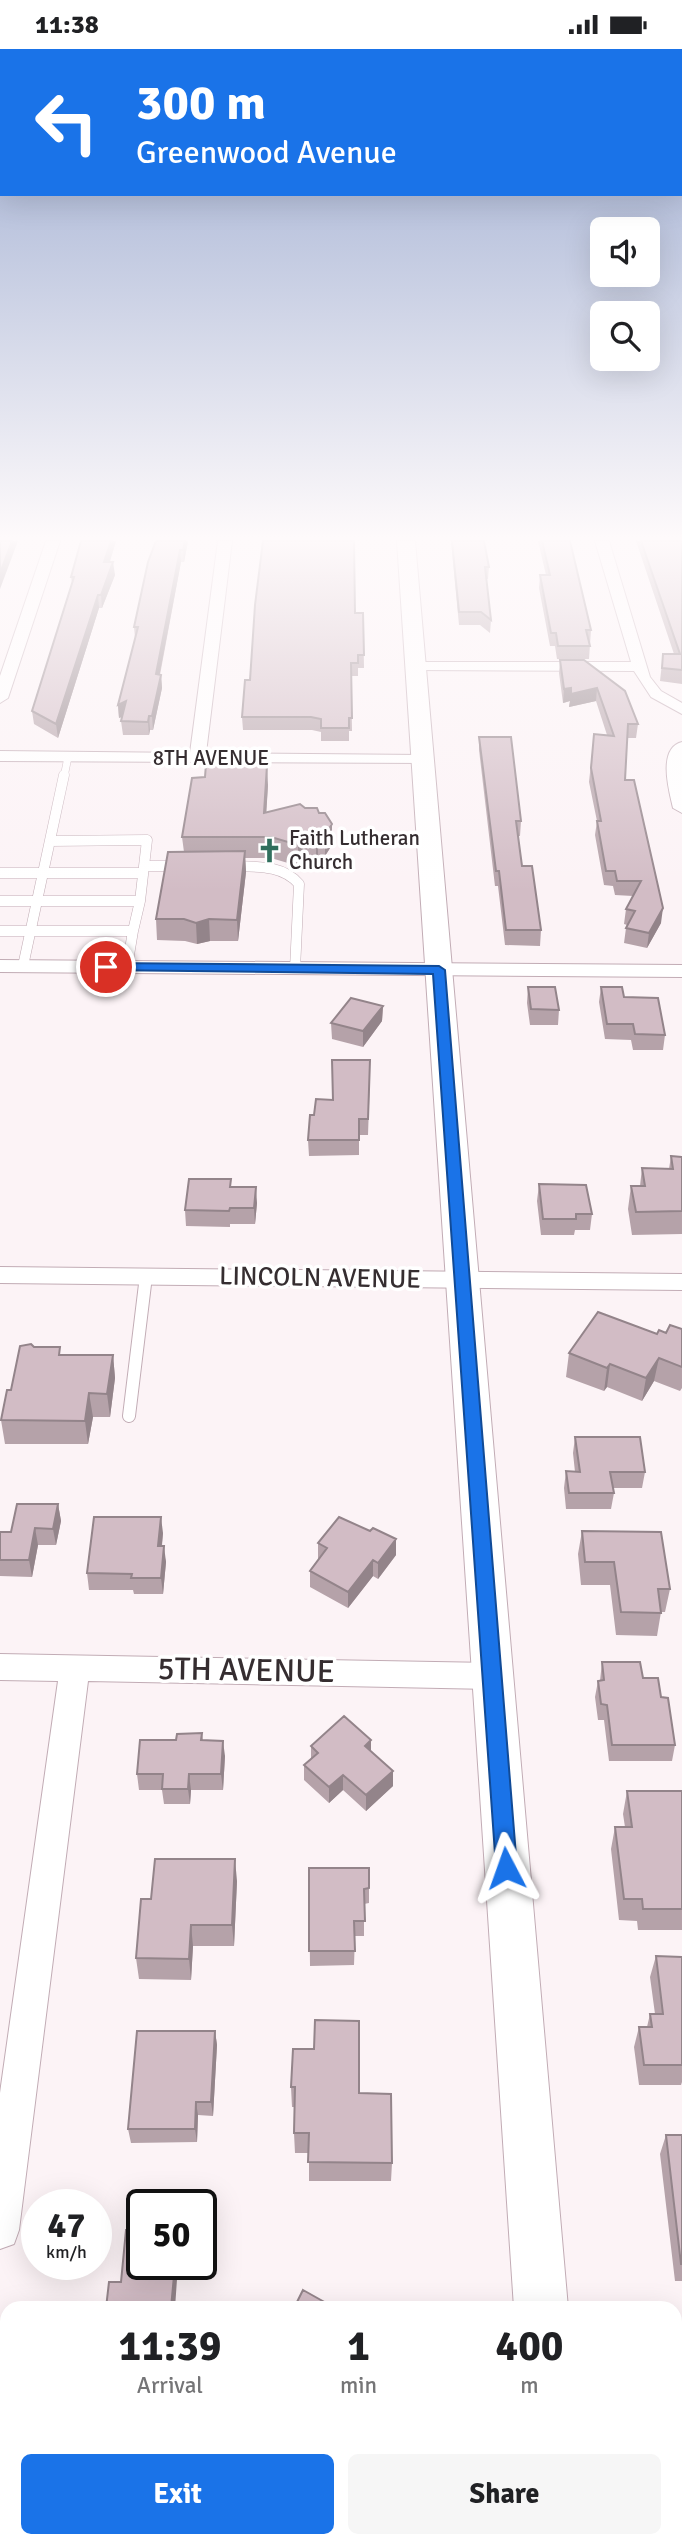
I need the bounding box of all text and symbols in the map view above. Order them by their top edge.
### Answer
text: 11:38 [35,9,99,41]
text: 300 m [136,73,266,133]
icon: left [21,77,112,168]
text: Greenwood Avenue [136,133,397,172]
map controls [590,217,660,371]
button: sound [590,217,660,287]
button: search [590,301,660,371]
street label: 8TH AVENUE [153,745,269,771]
place label: Faith Lutheran Church [289,825,420,875]
church icon: Faith Lutheran Church [255,836,283,864]
pin [76,937,136,997]
icon: arrive [87,948,125,986]
street label: LINCOLN AVENUE [219,1260,421,1296]
street label: 5TH AVENUE [157,1649,335,1691]
position arrow [469,1831,543,1905]
speed limit sign: 50 [126,2189,217,2280]
text: 47 [48,2204,85,2247]
text: km/h [46,2241,87,2263]
text: 11:39 [118,2321,222,2372]
text: 1 [347,2321,370,2372]
text: 400 [495,2321,564,2372]
text: Arrival [137,2371,203,2400]
text: min [340,2371,377,2400]
text: m [520,2371,539,2400]
button: Exit [21,2454,334,2534]
button: Share [348,2454,661,2534]

